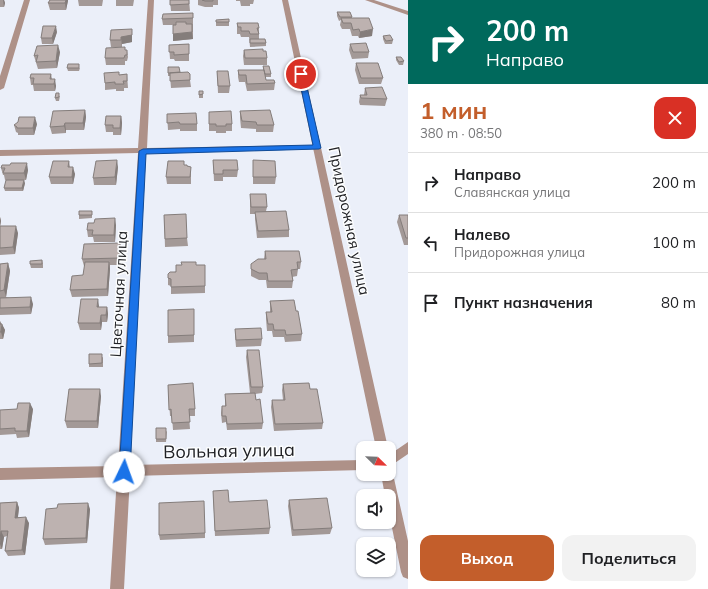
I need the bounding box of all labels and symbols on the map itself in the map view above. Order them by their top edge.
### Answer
pin [284,57,318,91]
street label: Придорожная улица [324,145,375,297]
street label: Цветочная улица [106,230,131,358]
street label: Вольная улица [163,438,295,463]
north arrow [356,441,396,481]
position arrow [103,451,145,493]

